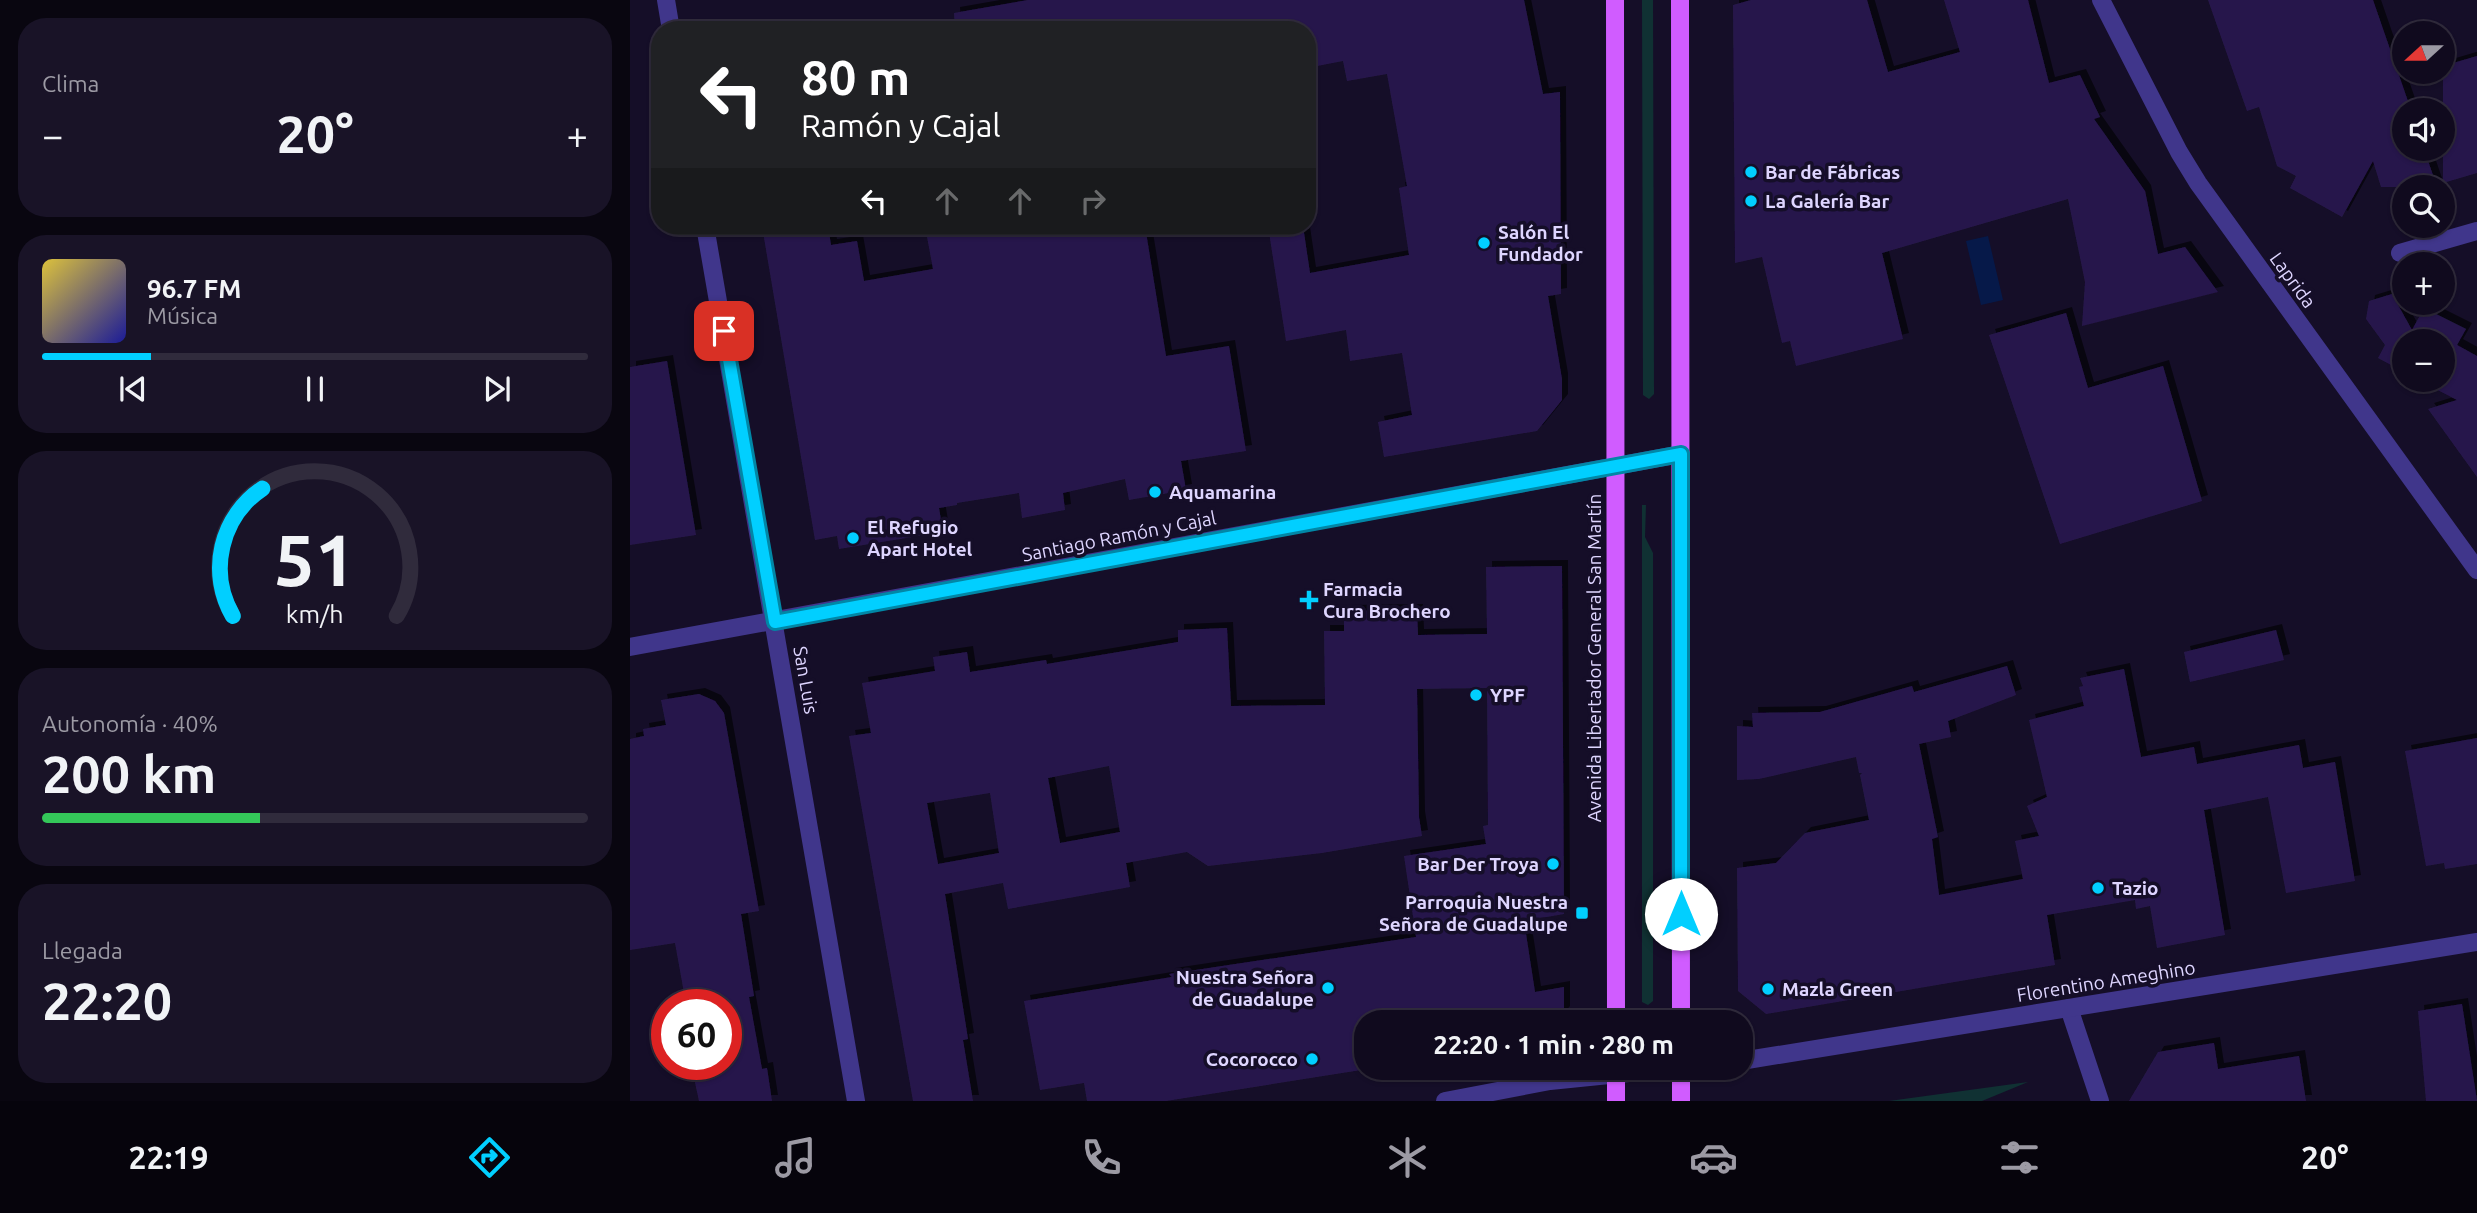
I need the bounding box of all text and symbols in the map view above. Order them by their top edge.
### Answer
north arrow [2392,21,2455,84]
map controls [2392,21,2455,392]
icon: left [686,49,777,140]
text: 80 m [801,49,910,104]
text: Clima [42,71,99,96]
button: sound [2392,98,2455,161]
text: 20° [276,105,354,163]
text: Ramón y Cajal [801,107,1001,143]
text: − [42,114,63,156]
text: + [567,114,588,156]
place label: Bar de Fábricas [1765,161,1900,183]
marker: Bar de Fábricas [1743,164,1759,180]
button: search [2392,175,2455,238]
icon: left [855,182,893,220]
icon: ahead [928,182,966,220]
icon: ahead [1001,182,1039,220]
icon: right [1074,182,1112,220]
place label: La Galería Bar [1765,190,1889,212]
marker: La Galería Bar [1743,193,1759,209]
place label: Salón El Fundador [1498,221,1583,265]
marker: Salón El Fundador [1476,235,1492,251]
street label: Laprida [2266,248,2320,312]
button: + [2392,252,2455,315]
text: 96.7 FM [147,274,241,303]
pin [694,301,754,361]
text: Música [147,303,218,328]
icon: arrive [705,312,743,350]
button: − [2392,329,2455,392]
icon: previous [114,370,152,408]
icon: pause [296,370,334,408]
icon: next [478,370,516,408]
place label: Aquamarina [1169,481,1276,503]
marker: Aquamarina [1147,484,1163,500]
street label: Avenida Libertador General San Martín [1583,494,1605,822]
street label: Santiago Ramón y Cajal [1020,506,1218,566]
place label: El Refugio Apart Hotel [867,516,973,560]
text: 51 [274,519,356,601]
marker: El Refugio Apart Hotel [845,530,861,546]
place label: Farmacia Cura Brochero [1323,578,1451,622]
marker: Farmacia Cura Brochero [1301,592,1317,608]
text: km/h [286,600,344,628]
street label: San Luis [789,644,823,716]
place label: YPF [1490,684,1525,706]
marker: YPF [1468,687,1484,703]
text: Autonomía · 40% [42,711,218,736]
text: 200 km [42,745,216,803]
place label: Bar Der Troya [1417,853,1539,875]
marker: Bar Der Troya [1545,856,1561,872]
position arrow [1644,877,1718,951]
place label: Tazio [2112,877,2159,899]
marker: Tazio [2090,880,2106,896]
place label: Parroquia Nuestra Señora de Guadalupe [1379,891,1568,935]
marker: Parroquia Nuestra Señora de Guadalupe [1574,905,1590,921]
text: Llegada [42,938,123,963]
street label: Florentino Ameghino [2015,956,2197,1006]
place label: Nuestra Señora de Guadalupe [1176,966,1314,1010]
text: 22:20 [42,972,172,1030]
place label: Mazla Green [1782,978,1893,1000]
marker: Nuestra Señora de Guadalupe [1320,980,1336,996]
marker: Mazla Green [1760,981,1776,997]
speed limit sign: 60 [651,989,742,1080]
text: 22:20 · 1 min · 280 m [1433,1030,1674,1059]
place label: Cocorocco [1206,1048,1298,1070]
marker: Cocorocco [1304,1051,1320,1067]
icon: directions [465,1133,514,1182]
icon: music [771,1133,820,1182]
icon: phone [1077,1133,1126,1182]
icon: climate [1383,1133,1432,1182]
icon: car [1689,1133,1738,1182]
icon: filters [1995,1133,2044,1182]
text: 22:19 [128,1139,209,1175]
text: 20° [2301,1139,2349,1175]

